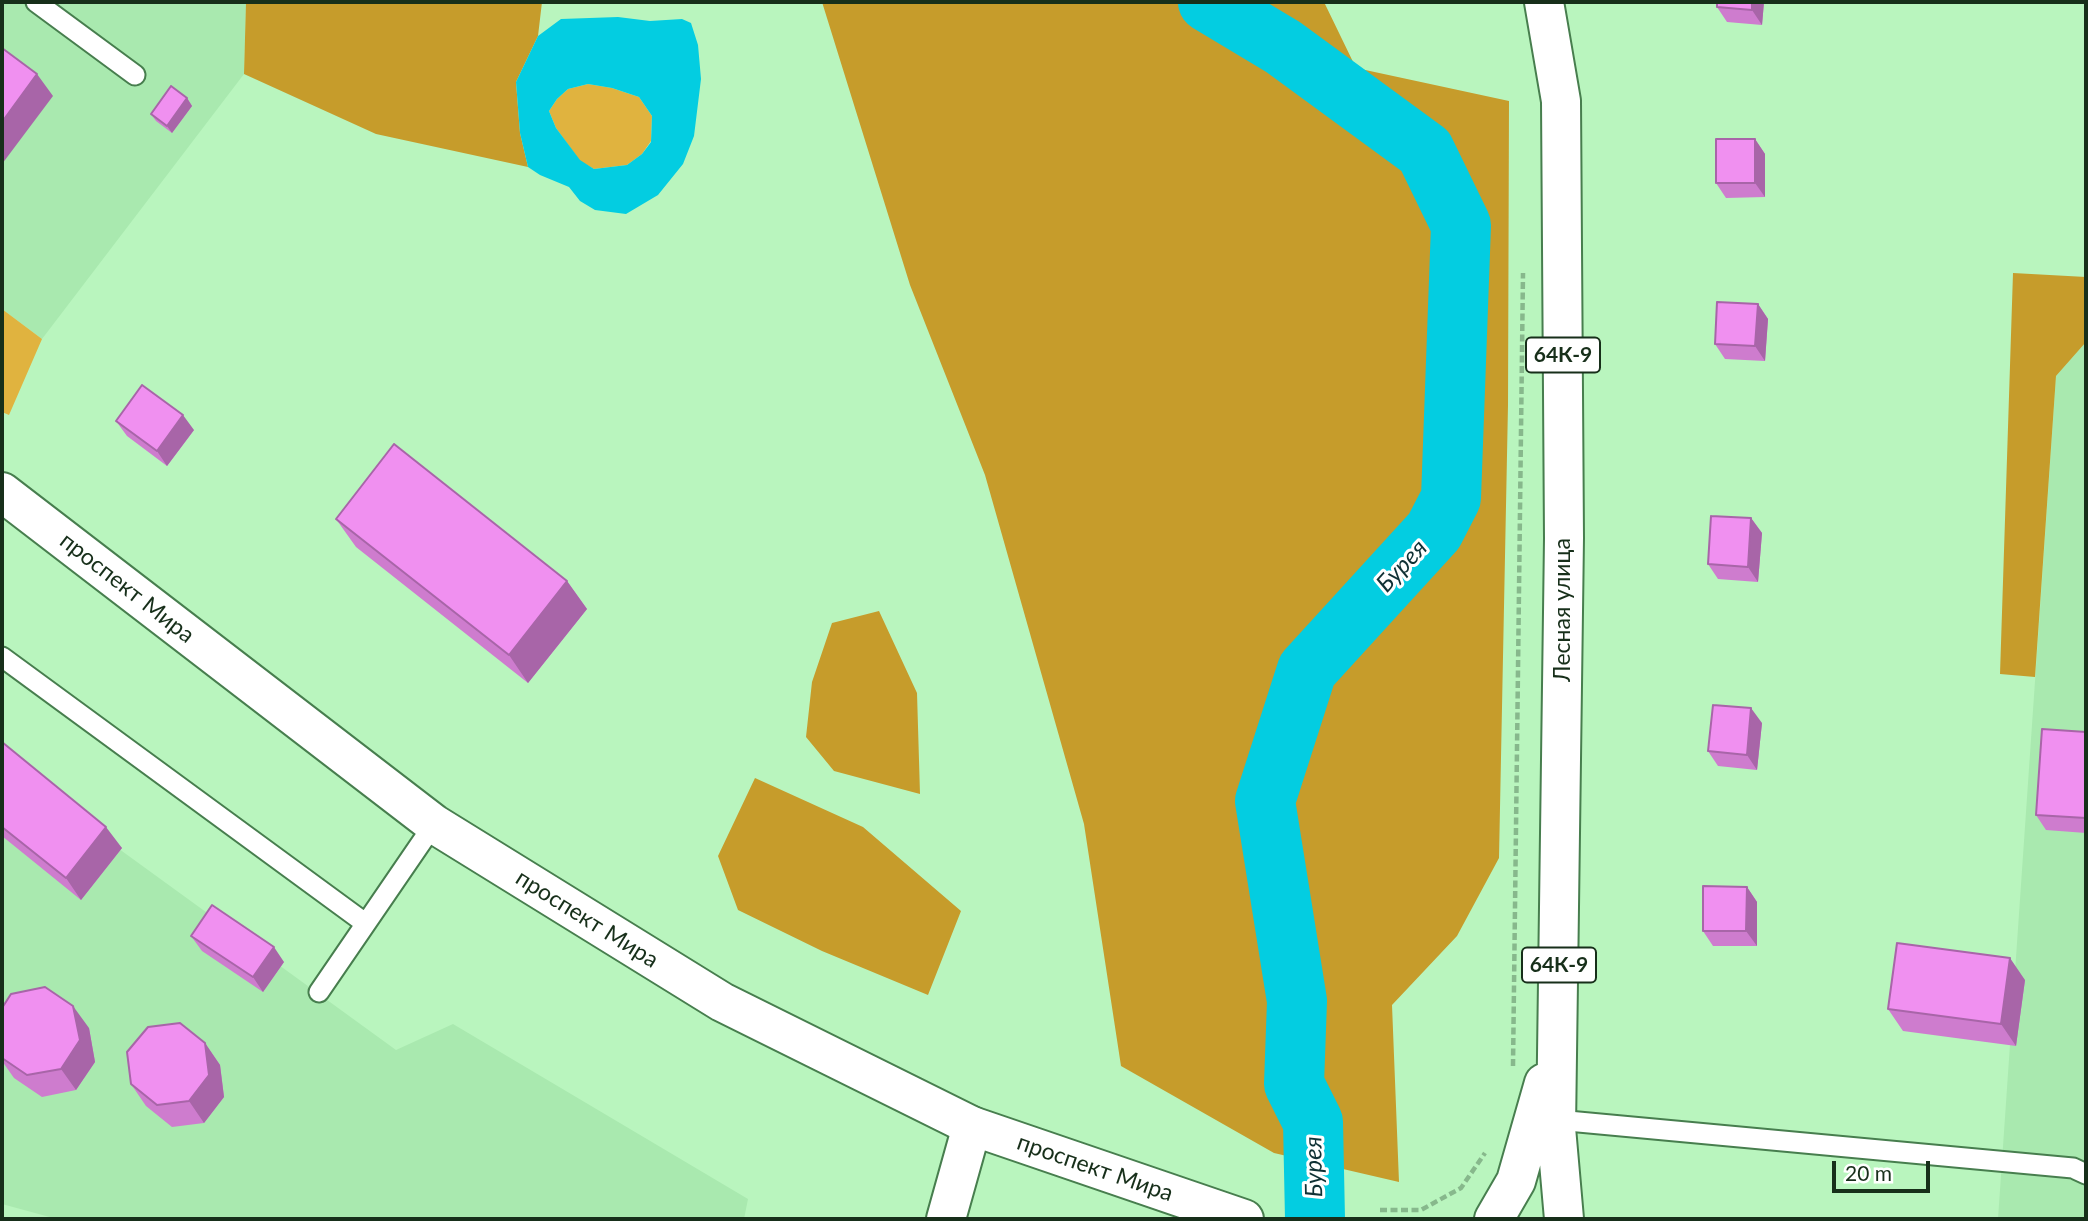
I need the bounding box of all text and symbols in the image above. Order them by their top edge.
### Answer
road number: 64К-9 [1526,338,1600,372]
street label: проспект Мира [54,527,200,649]
water label: Бурея [1371,534,1433,598]
street label: Лесная улица [1549,538,1577,682]
street label: проспект Мира [511,864,663,974]
road number: 64К-9 [1522,948,1596,982]
street label: проспект Мира [1013,1128,1177,1208]
water label: Бурея [1299,1136,1329,1198]
scale bar [1836,1148,1934,1192]
text: 20 m [1845,1160,1892,1185]

